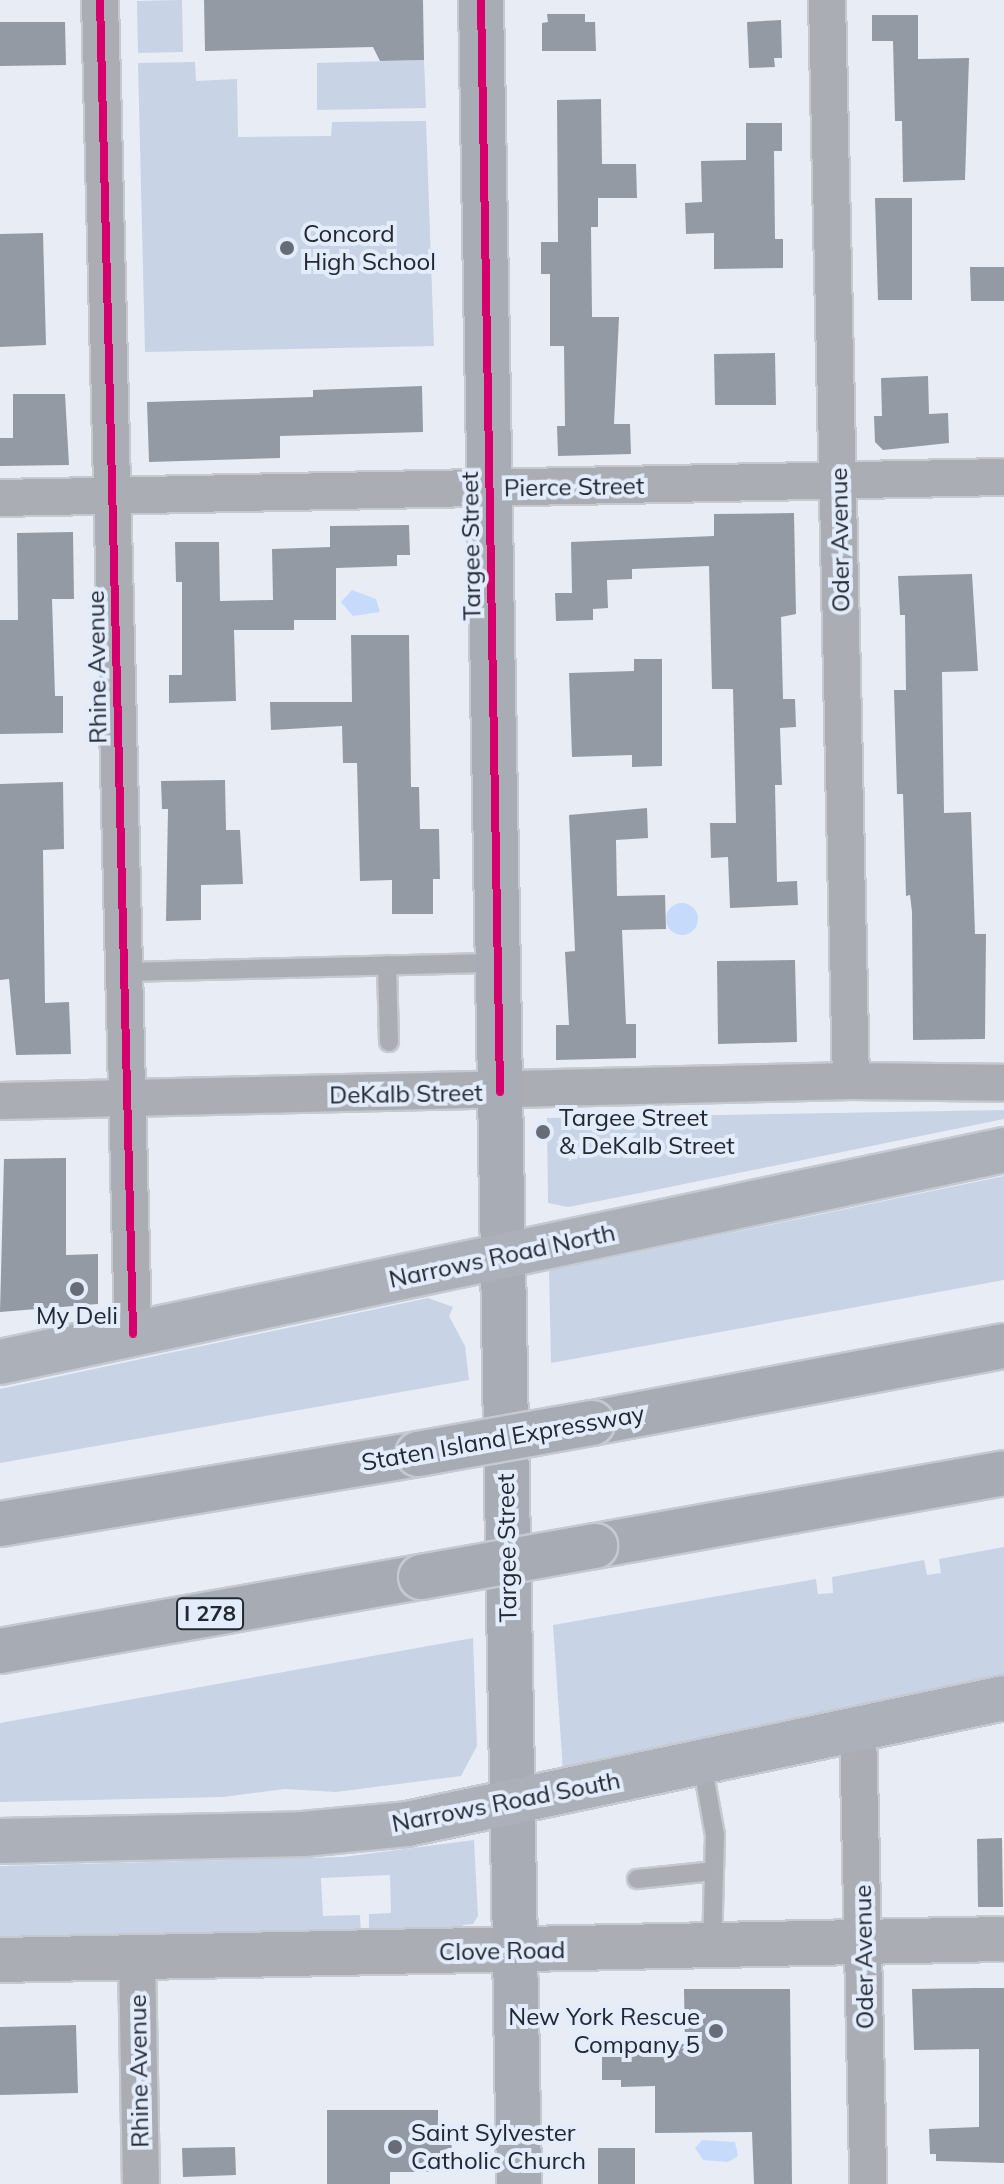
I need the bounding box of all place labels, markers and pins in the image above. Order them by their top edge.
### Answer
place label: Concord High School [303,220,436,276]
marker: Concord High School [278,239,296,257]
place label: Targee Street & DeKalb Street [559,1104,735,1160]
marker: Targee Street & DeKalb Street [534,1123,552,1141]
marker: My Deli [68,1280,86,1298]
place label: My Deli [36,1302,118,1330]
place label: New York Rescue Company 5 [508,2003,700,2059]
marker: New York Rescue Company 5 [707,2022,725,2040]
place label: Saint Sylvester Catholic Church [411,2119,586,2175]
marker: Saint Sylvester Catholic Church [386,2138,404,2156]

